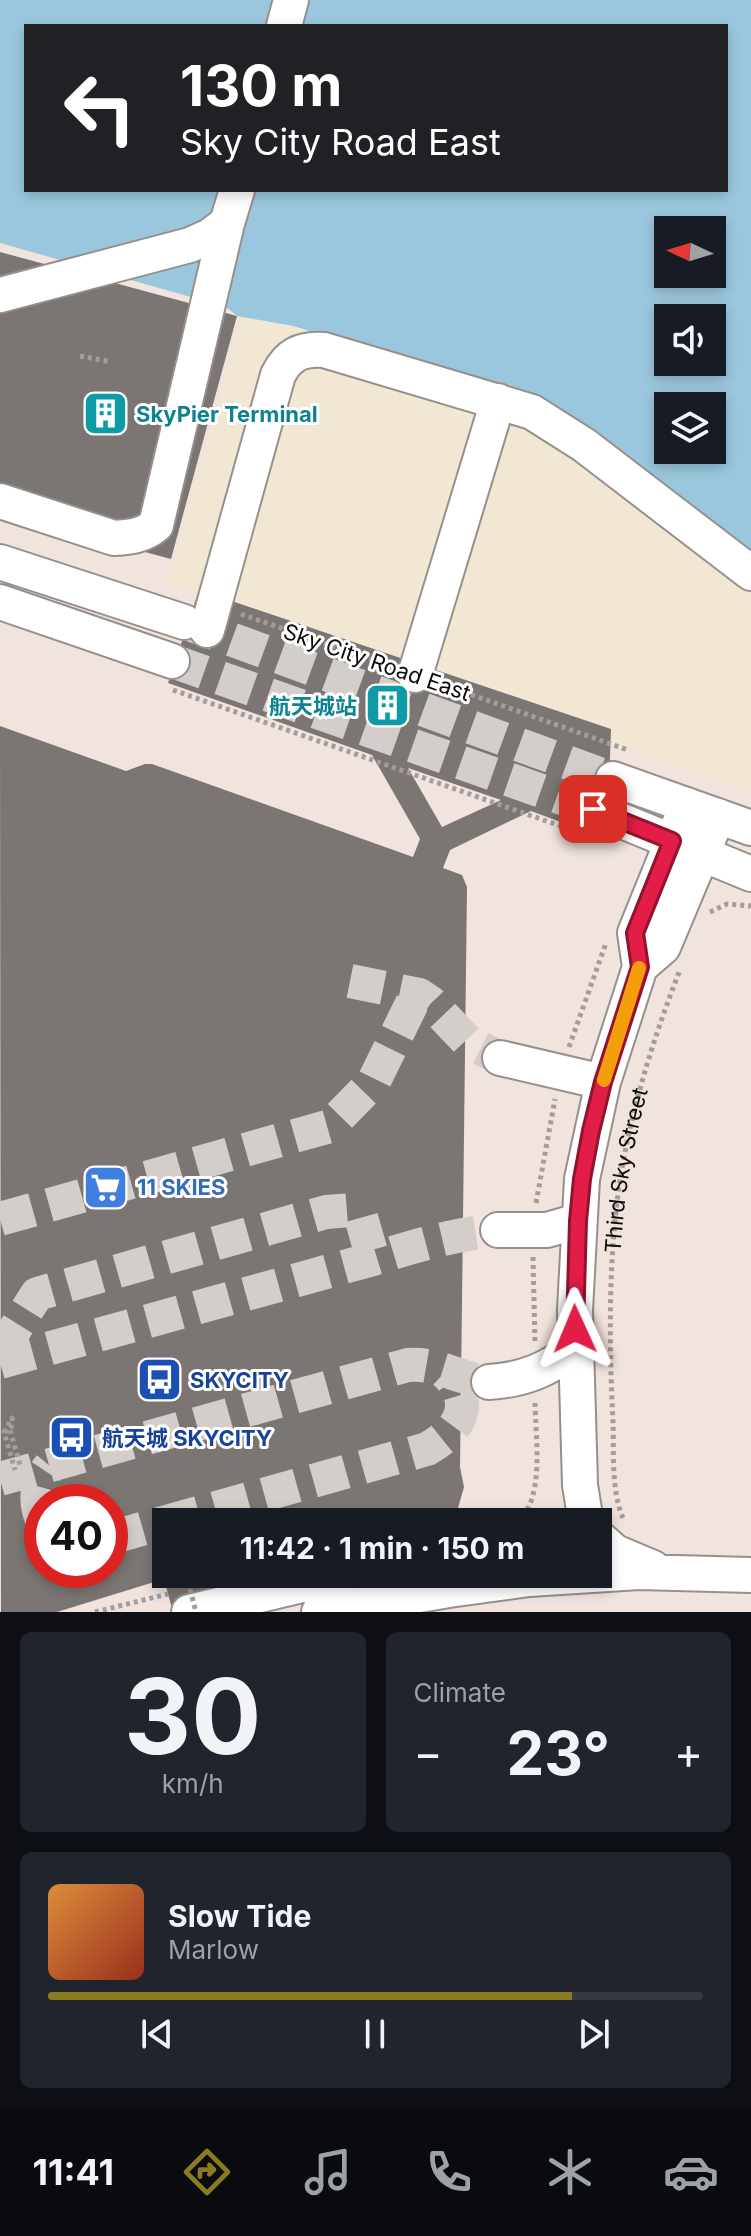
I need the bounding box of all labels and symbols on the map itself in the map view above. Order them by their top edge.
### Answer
north arrow [654,216,726,288]
building icon: SkyPier Terminal [81,390,129,438]
place label: SkyPier Terminal [136,401,318,427]
street label: Sky City Road East [280,618,474,706]
building icon: 航天城站 [364,682,412,730]
place label: 航天城站 [269,693,357,719]
pin [559,775,627,843]
street label: Third Sky Street [599,1085,653,1254]
supermarket icon: 11 SKIES [82,1163,130,1211]
place label: 11 SKIES [137,1174,225,1200]
position arrow [533,1287,617,1371]
bus stop icon: SKYCITY [135,1356,183,1404]
place label: SKYCITY [190,1367,289,1393]
bus stop icon: 航天城 SKYCITY [47,1414,95,1462]
place label: 航天城 SKYCITY [102,1425,272,1451]
speed limit sign: 40 [24,1484,128,1588]

